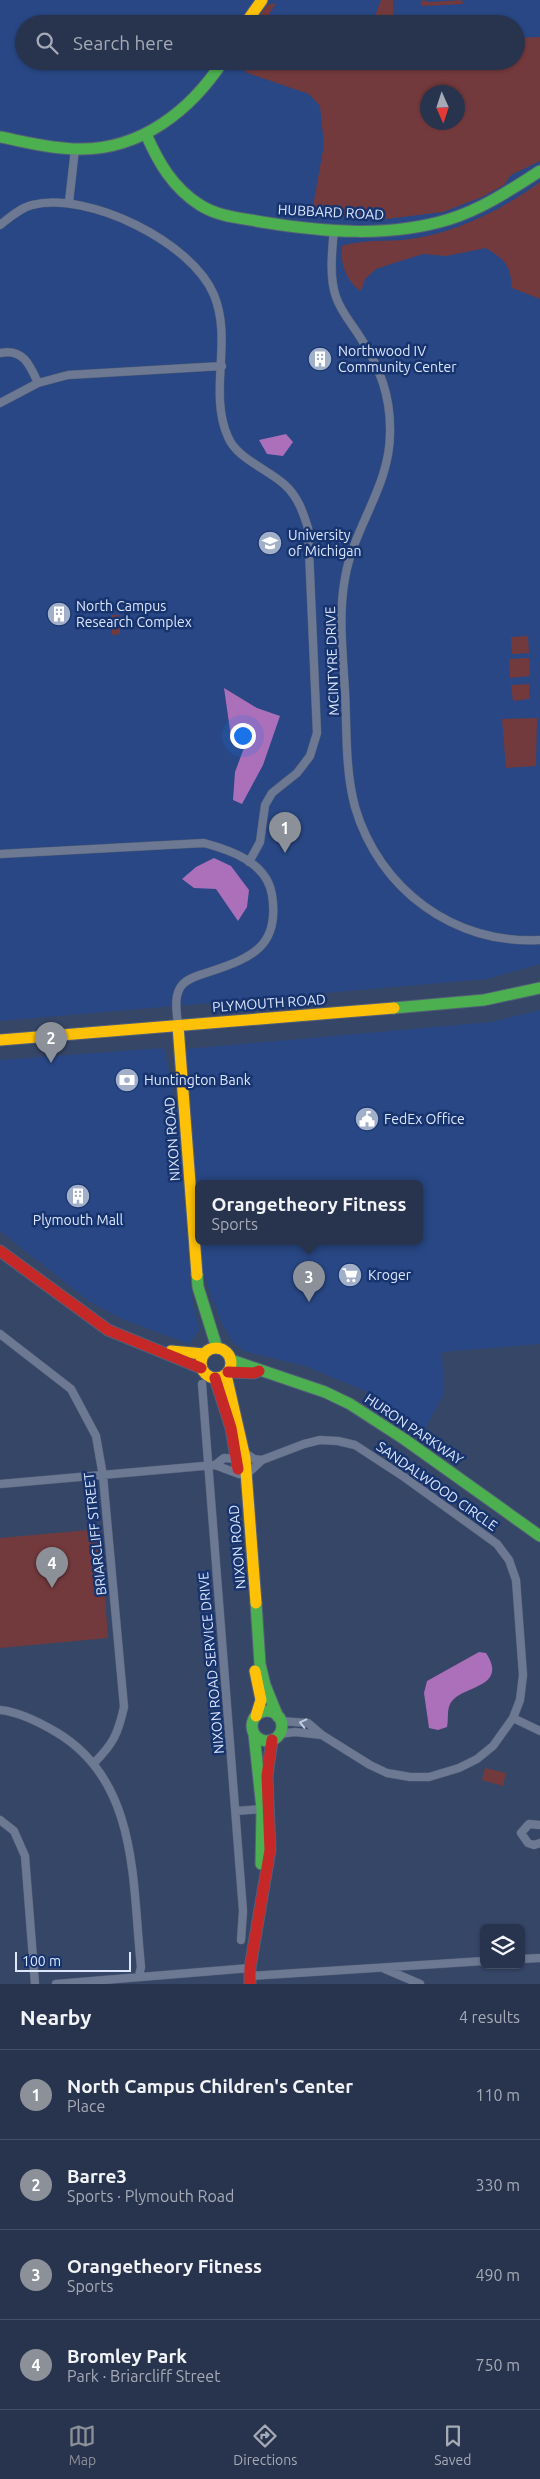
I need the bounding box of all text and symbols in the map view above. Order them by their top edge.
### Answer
search box [15,15,525,70]
icon: search [33,29,61,57]
text: Search here [73,32,173,54]
north arrow [420,85,465,130]
street label: HUBBARD ROAD [277,201,385,223]
place label: Northwood IV Community Center [338,343,457,375]
building icon: Northwood IV Community Center [307,346,333,372]
place label: University of Michigan [288,527,361,559]
school or university icon: University of Michigan [257,530,283,556]
place label: North Campus Research Complex [76,598,192,630]
building icon: North Campus Research Complex [46,601,72,627]
street label: MCINTYRE DRIVE [322,606,342,716]
your location [230,723,256,749]
pin: 1 [269,812,301,853]
street label: PLYMOUTH ROAD [212,991,326,1015]
pin: 2 [35,1022,67,1063]
bank icon: Huntington Bank [114,1067,140,1093]
place label: Huntington Bank [144,1072,251,1088]
street label: NIXON ROAD [161,1096,183,1182]
public building icon: FedEx Office [354,1106,380,1132]
place label: FedEx Office [384,1111,465,1127]
popup [195,1180,423,1245]
building icon: Plymouth Mall [65,1183,91,1209]
text: Orangetheory Fitness [212,1193,406,1215]
place label: Plymouth Mall [33,1212,124,1228]
text: Sports [212,1215,258,1233]
pin: 3 [293,1261,325,1302]
supermarket icon: Kroger [337,1262,363,1288]
place label: Kroger [368,1267,412,1283]
street label: HURON PARKWAY [362,1390,466,1468]
street label: SANDALWOOD CIRCLE [373,1438,501,1534]
street label: BRIARCLIFF STREET [81,1472,109,1596]
street label: NIXON ROAD [225,1504,249,1590]
pin: 4 [36,1547,68,1588]
street label: NIXON ROAD SERVICE DRIVE [195,1571,227,1755]
one-way arrow [299,1718,308,1729]
map controls [480,1924,525,1969]
button: layers [480,1924,525,1969]
scale bar [15,1949,131,1972]
text: 100 m [22,1953,61,1969]
text: Nearby [20,2005,91,2029]
text: 4 results [459,2008,520,2026]
text: North Campus Children's Center [67,2075,353,2097]
text: 1 [31,2086,41,2104]
text: 110 m [475,2086,520,2104]
text: Place [67,2097,105,2115]
text: Barre3 [67,2165,127,2187]
text: 2 [31,2176,41,2194]
text: 330 m [475,2176,520,2194]
text: Sports · Plymouth Road [67,2187,234,2205]
text: Orangetheory Fitness [67,2255,262,2277]
text: 3 [31,2266,41,2284]
text: 490 m [475,2266,520,2284]
text: Sports [67,2277,113,2295]
text: Bromley Park [67,2345,187,2367]
text: 4 [31,2356,41,2374]
text: 750 m [475,2356,520,2374]
text: Park · Briarcliff Street [67,2367,221,2385]
tab: Map [68,2422,96,2468]
tab: Directions [233,2422,297,2468]
tab: Saved [434,2422,472,2468]

